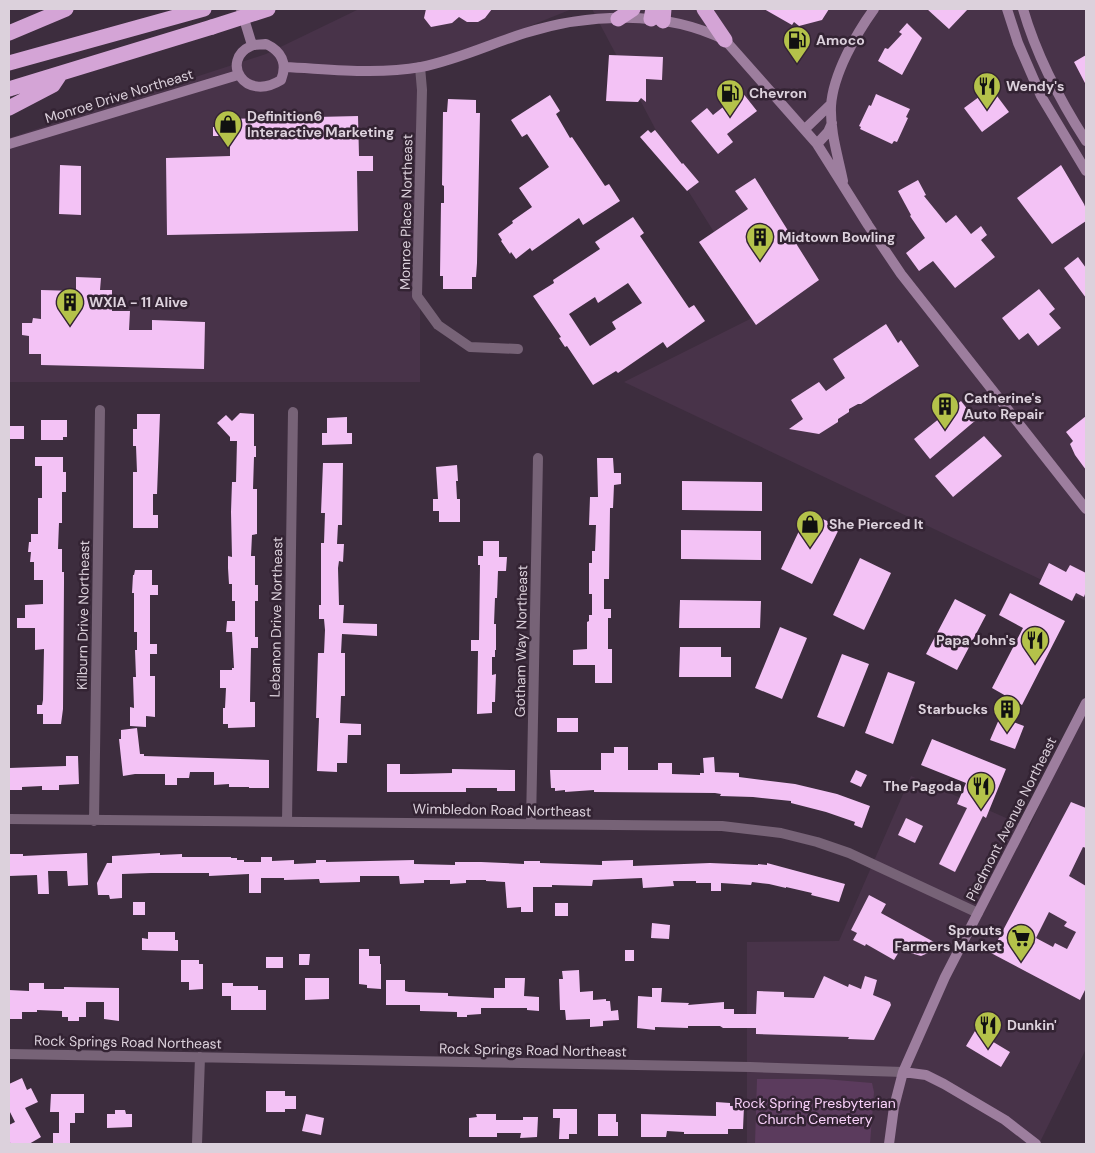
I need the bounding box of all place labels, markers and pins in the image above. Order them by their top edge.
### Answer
fuel station icon: Amoco [782,25,812,64]
place label: Amoco [816,31,865,49]
restaurant icon: Wendy's [972,71,1002,110]
place label: Wendy's [1006,77,1064,95]
fuel station icon: Chevron [715,78,745,117]
place label: Chevron [749,84,807,102]
place label: Definition6 Interactive Marketing [247,107,394,141]
shop icon: Definition6 Interactive Marketing [213,109,243,148]
building icon: Midtown Bowling [745,222,775,261]
place label: Midtown Bowling [779,228,895,246]
building icon: WXIA - 11 Alive [55,287,85,326]
place label: WXIA - 11 Alive [89,293,188,311]
place label: Catherine's Auto Repair [964,389,1044,423]
building icon: Catherine's Auto Repair [930,391,960,430]
shop icon: She Pierced It [795,509,825,548]
place label: She Pierced It [829,515,924,533]
restaurant icon: Papa John's [1020,625,1050,664]
place label: Papa John's [936,631,1016,649]
building icon: Starbucks [992,694,1022,733]
place label: Starbucks [918,700,988,718]
restaurant icon: The Pagoda [966,771,996,810]
place label: The Pagoda [883,777,962,795]
place label: Sprouts Farmers Market [895,921,1002,955]
supermarket icon: Sprouts Farmers Market [1006,923,1036,962]
restaurant icon: Dunkin' [973,1010,1003,1049]
place label: Dunkin' [1007,1016,1057,1034]

